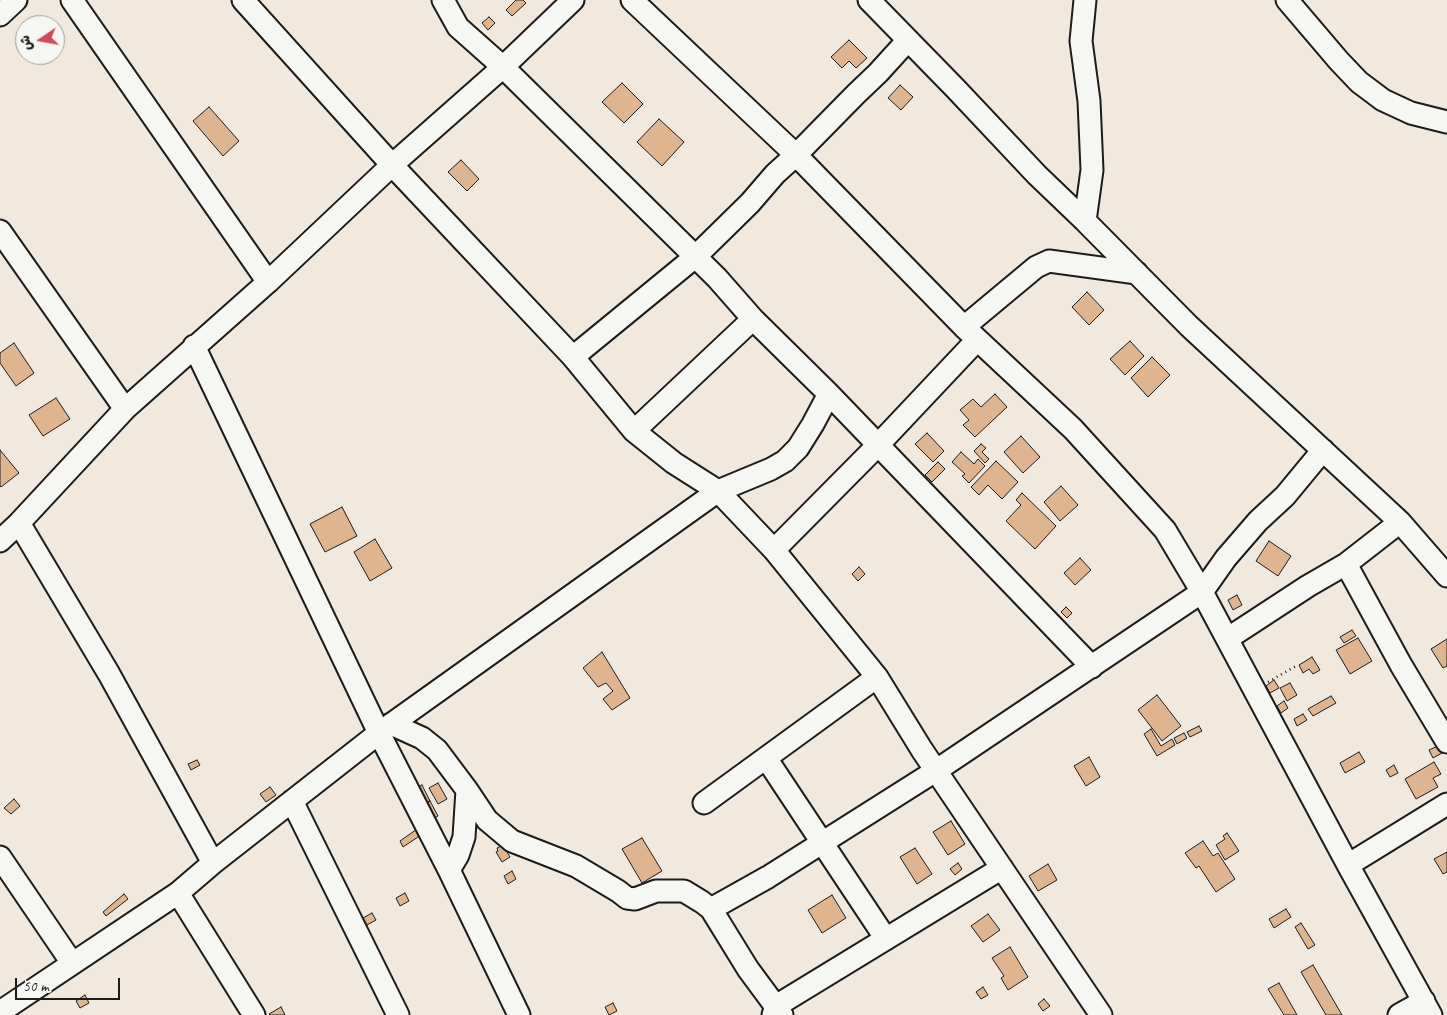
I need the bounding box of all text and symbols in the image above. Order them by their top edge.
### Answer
north arrow [15,15,65,65]
text: ش [16,34,36,52]
scale bar [18,968,122,1000]
text: 50 m [23,977,49,996]

